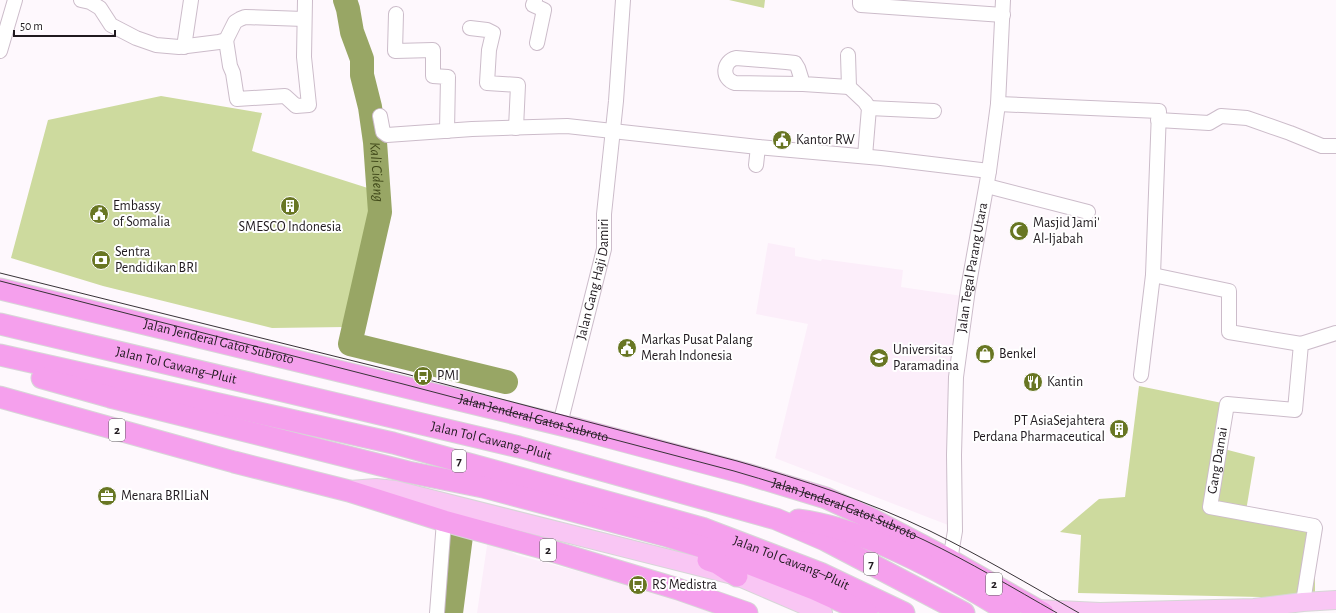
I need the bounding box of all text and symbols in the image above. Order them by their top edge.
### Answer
scale bar [14,12,115,38]
text: 50 m [20,20,43,32]
public building icon: Kantor RW [771,129,793,151]
place label: Kantor RW [796,133,855,147]
water label: Kali Cideng [368,141,387,202]
building icon: SMESCO Indonesia [279,195,301,217]
place label: Embassy of Somalia [113,199,171,229]
street label: Jalan Tegal Parang Utara [955,201,990,334]
public building icon: Embassy of Somalia [88,203,110,225]
place label: Masjid Jami' Al-Ijabah [1033,216,1100,246]
street label: Jalan Gang Haji Damiri [574,218,611,341]
place label: SMESCO Indonesia [238,220,342,234]
mosque icon: Masjid Jami' Al-Ijabah [1008,220,1030,242]
place label: Sentra Pendidikan BRI [115,245,198,275]
bank icon: Sentra Pendidikan BRI [90,249,112,271]
street label: Jalan Jenderal Gatot Subroto [142,317,295,367]
place label: Markas Pusat Palang Merah Indonesia [641,333,753,363]
public building icon: Markas Pusat Palang Merah Indonesia [616,337,638,359]
place label: Universitas Paramadina [893,343,959,373]
shop icon: Benkel [974,343,996,365]
street label: Jalan Tol Cawang–Pluit [114,345,238,387]
school or university icon: Universitas Paramadina [868,347,890,369]
place label: Benkel [999,347,1036,361]
bus stop icon: PMI [412,365,434,387]
place label: PMI [437,369,459,383]
restaurant icon: Kantin [1022,371,1044,393]
place label: Kantin [1047,375,1083,389]
street label: Jalan Jenderal Gatot Subroto [457,392,610,445]
place label: PT AsiaSejahtera Perdana Pharmaceutical [973,414,1106,444]
building icon: PT AsiaSejahtera Perdana Pharmaceutical [1108,418,1130,440]
road number: 2 [109,419,125,441]
street label: Jalan Tol Cawang–Pluit [430,419,554,463]
street label: Gang Damai [1205,426,1230,495]
road number: 7 [452,450,466,472]
street label: Jalan Jenderal Gatot Subroto [770,476,919,543]
office icon: Menara BRILiaN [96,485,118,507]
place label: Menara BRILiaN [121,489,209,503]
street label: Jalan Tol Cawang–Pluit [731,534,852,593]
road number: 2 [540,539,556,561]
road number: 7 [864,553,878,575]
road number: 2 [986,573,1002,595]
bus stop icon: RS Medistra [627,574,649,596]
place label: RS Medistra [652,578,718,592]

